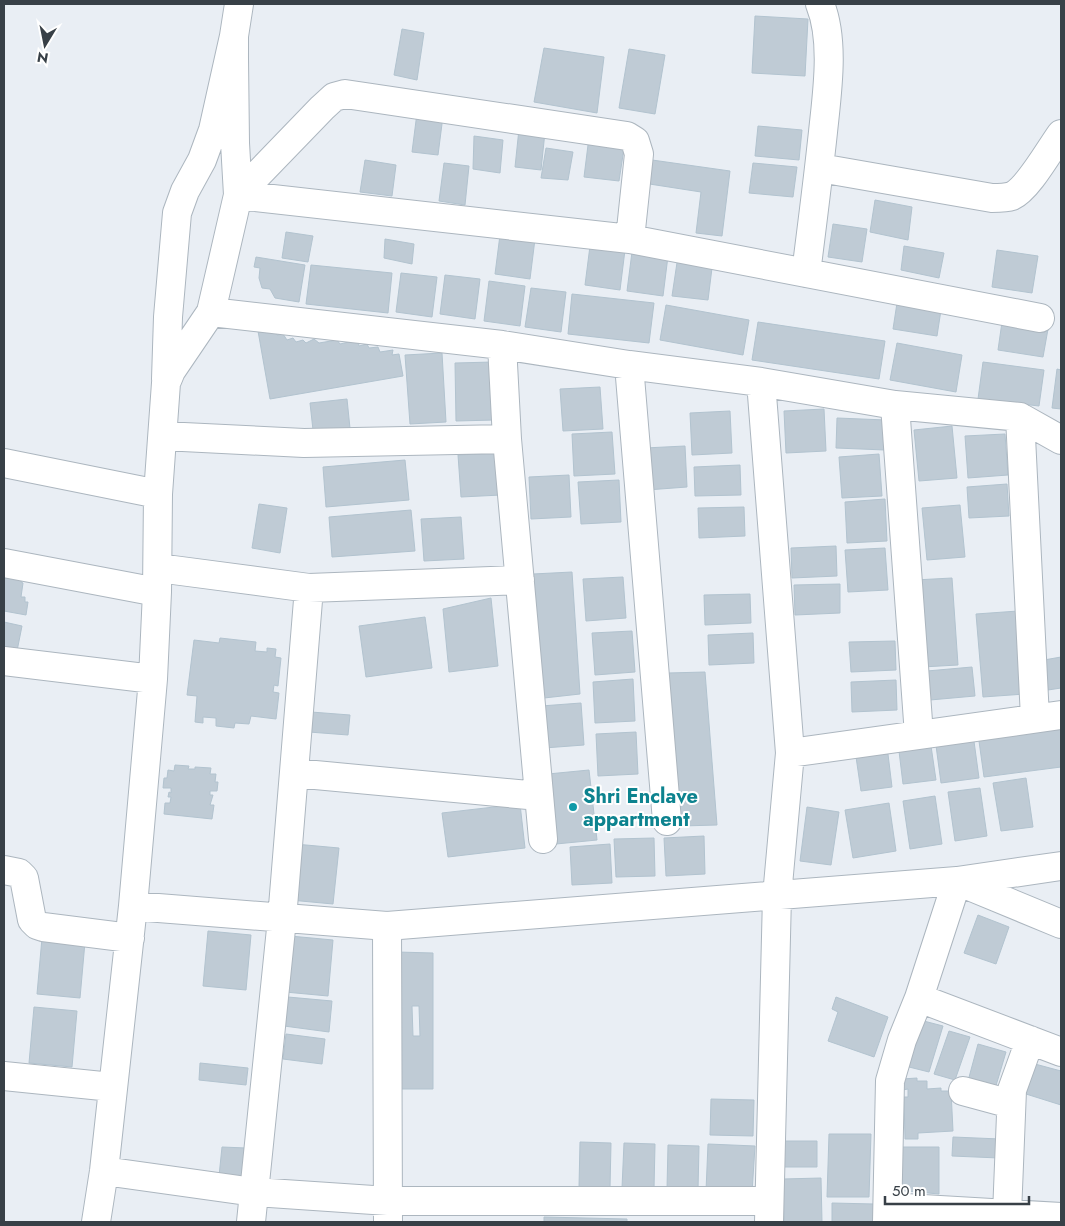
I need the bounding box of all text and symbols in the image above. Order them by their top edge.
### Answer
north arrow [20,20,70,70]
text: N [36,47,50,69]
place label: Shri Enclave appartment [583,782,698,834]
marker: Shri Enclave appartment [567,801,579,813]
scale bar [885,1174,1029,1206]
text: 50 m [892,1180,926,1202]

